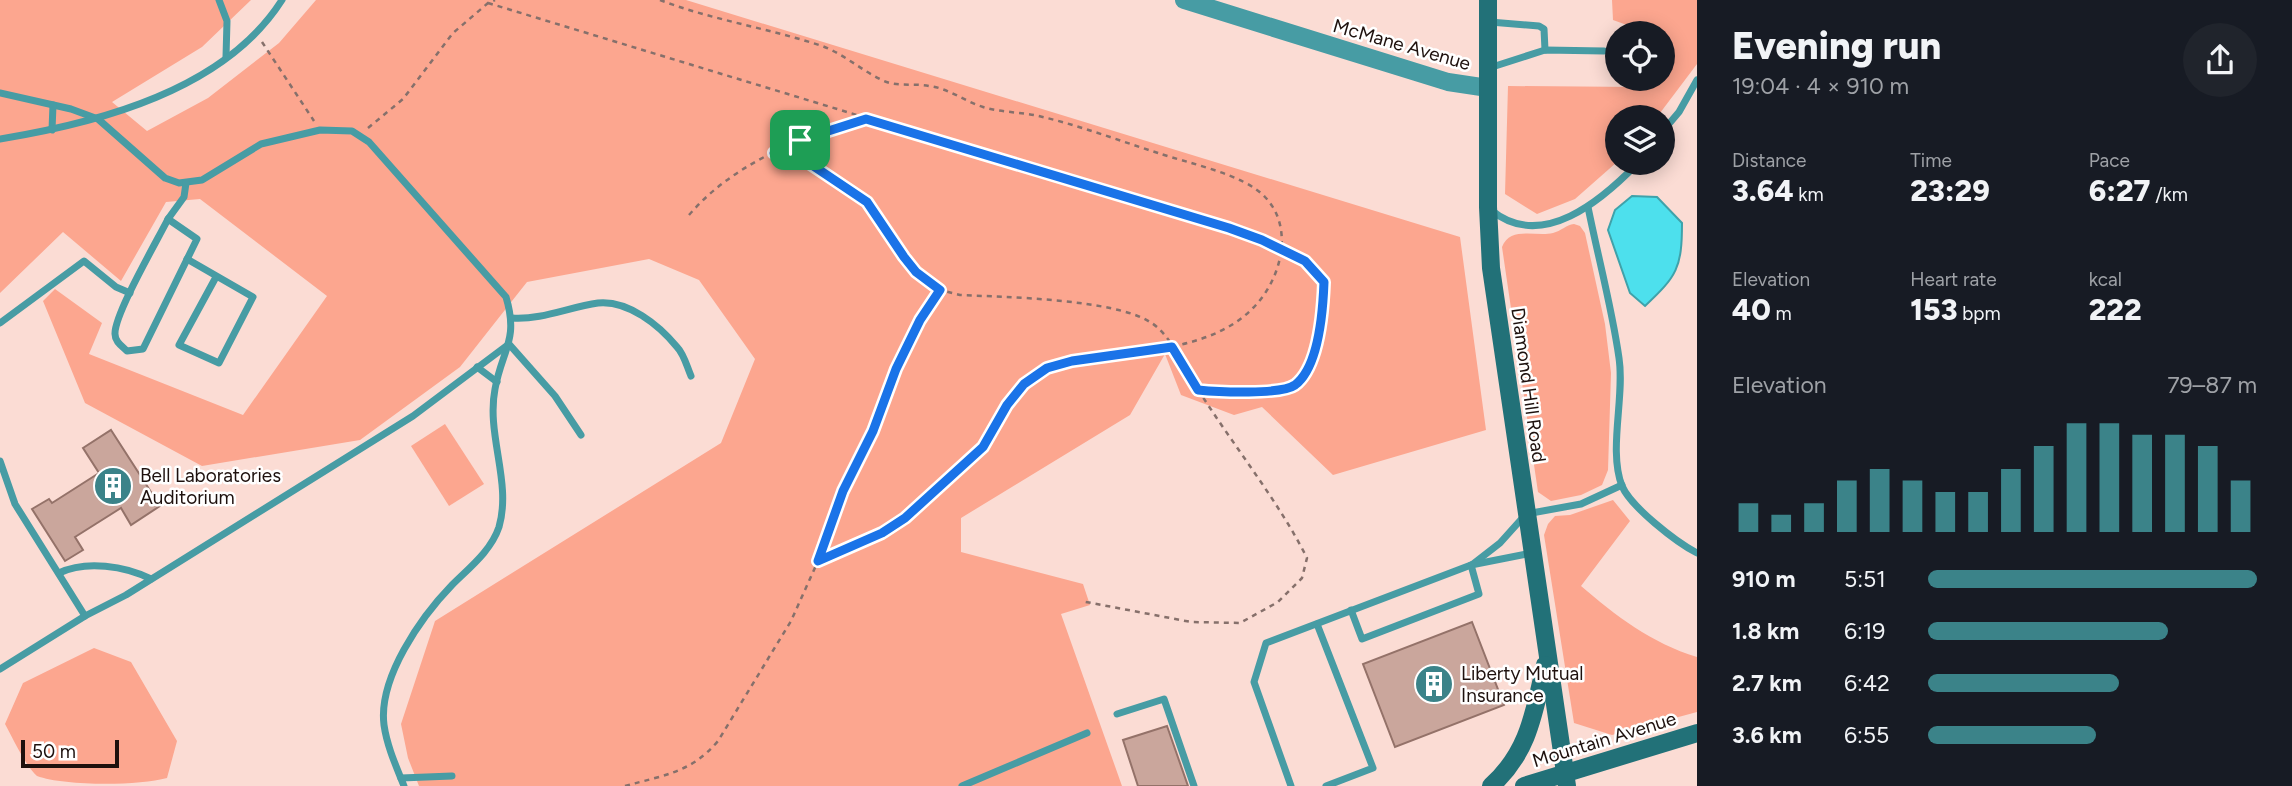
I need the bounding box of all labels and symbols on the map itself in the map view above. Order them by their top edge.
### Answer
street label: McMane Avenue [1330,14,1473,75]
pin [770,110,830,170]
street label: Diamond Hill Road [1506,306,1551,464]
place label: Bell Laboratories Auditorium [140,464,281,509]
building icon: Bell Laboratories Auditorium [92,465,134,507]
place label: Liberty Mutual Insurance [1461,662,1583,707]
building icon: Liberty Mutual Insurance [1413,663,1455,705]
street label: Mountain Avenue [1530,707,1679,772]
scale bar [21,737,119,769]

